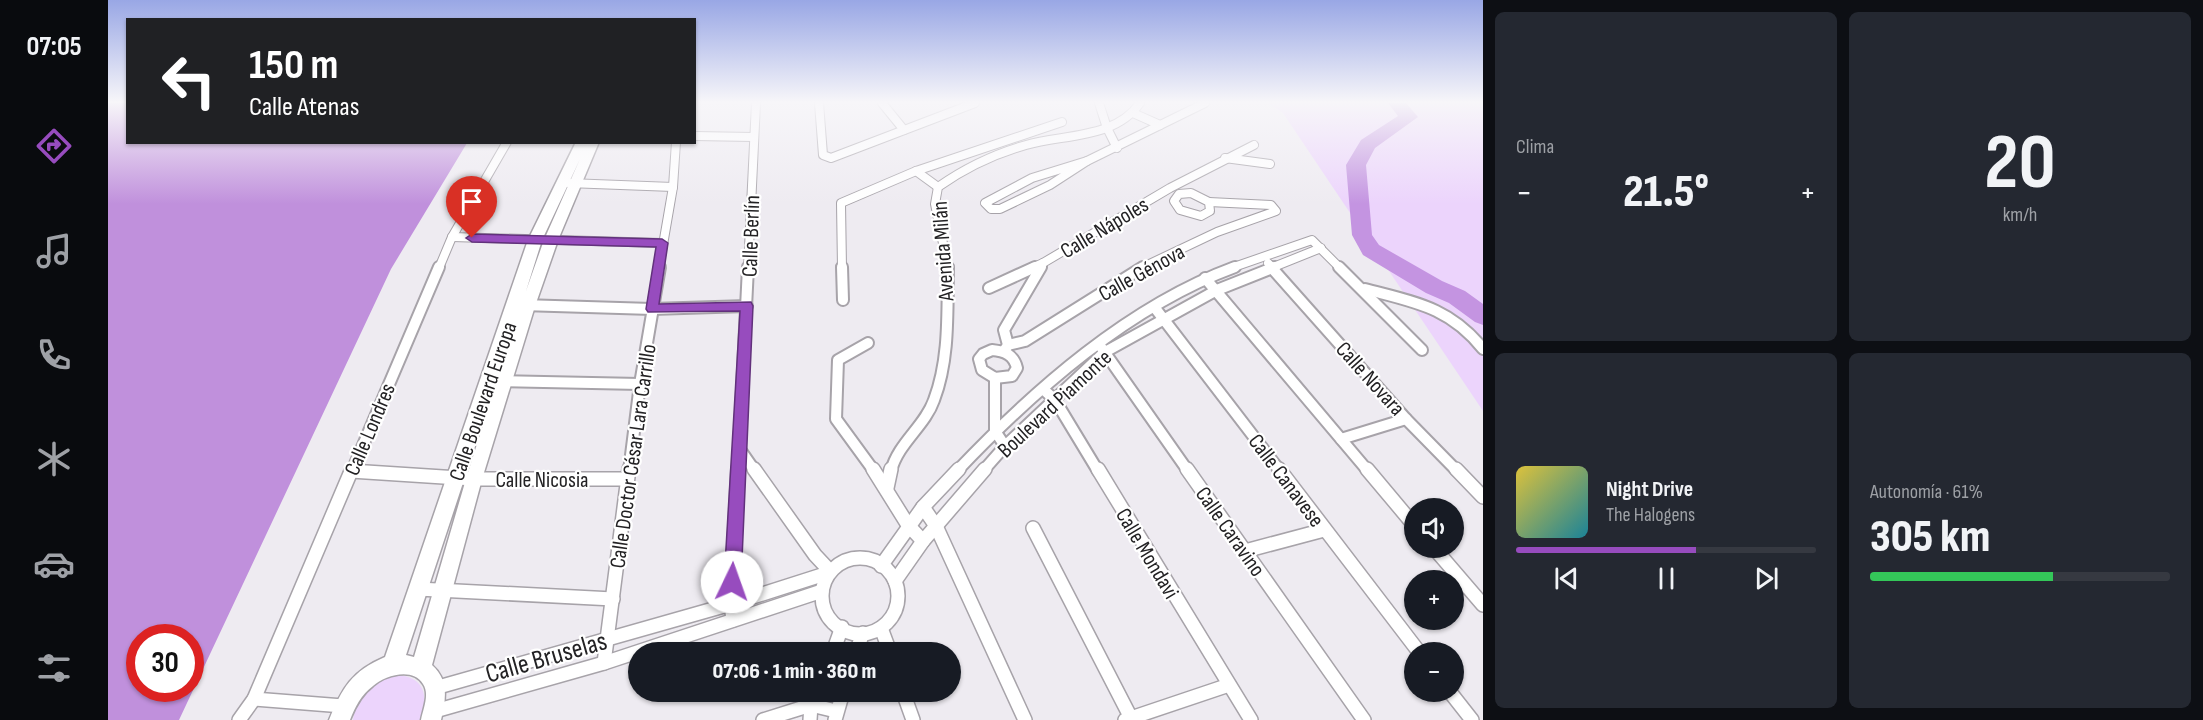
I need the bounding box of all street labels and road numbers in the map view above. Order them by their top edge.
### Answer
street label: Calle Nápoles [1056,191,1154,265]
street label: Calle Berlín [737,195,766,277]
street label: Avenida Milán [927,200,961,303]
street label: Calle Génova [1094,239,1189,308]
street label: Calle Boulevard Europa [444,318,523,485]
street label: Calle Novara [1330,336,1410,422]
street label: Calle Doctor César Lara Carrillo [604,342,663,570]
street label: Boulevard Piamonte [992,344,1118,464]
street label: Calle Londres [339,379,402,480]
street label: Calle Canavese [1242,429,1330,533]
street label: Calle Nicosia [496,467,588,494]
street label: Calle Caravino [1189,482,1271,582]
street label: Calle Mondavi [1109,504,1184,604]
street label: Calle Bruselas [482,625,611,691]

